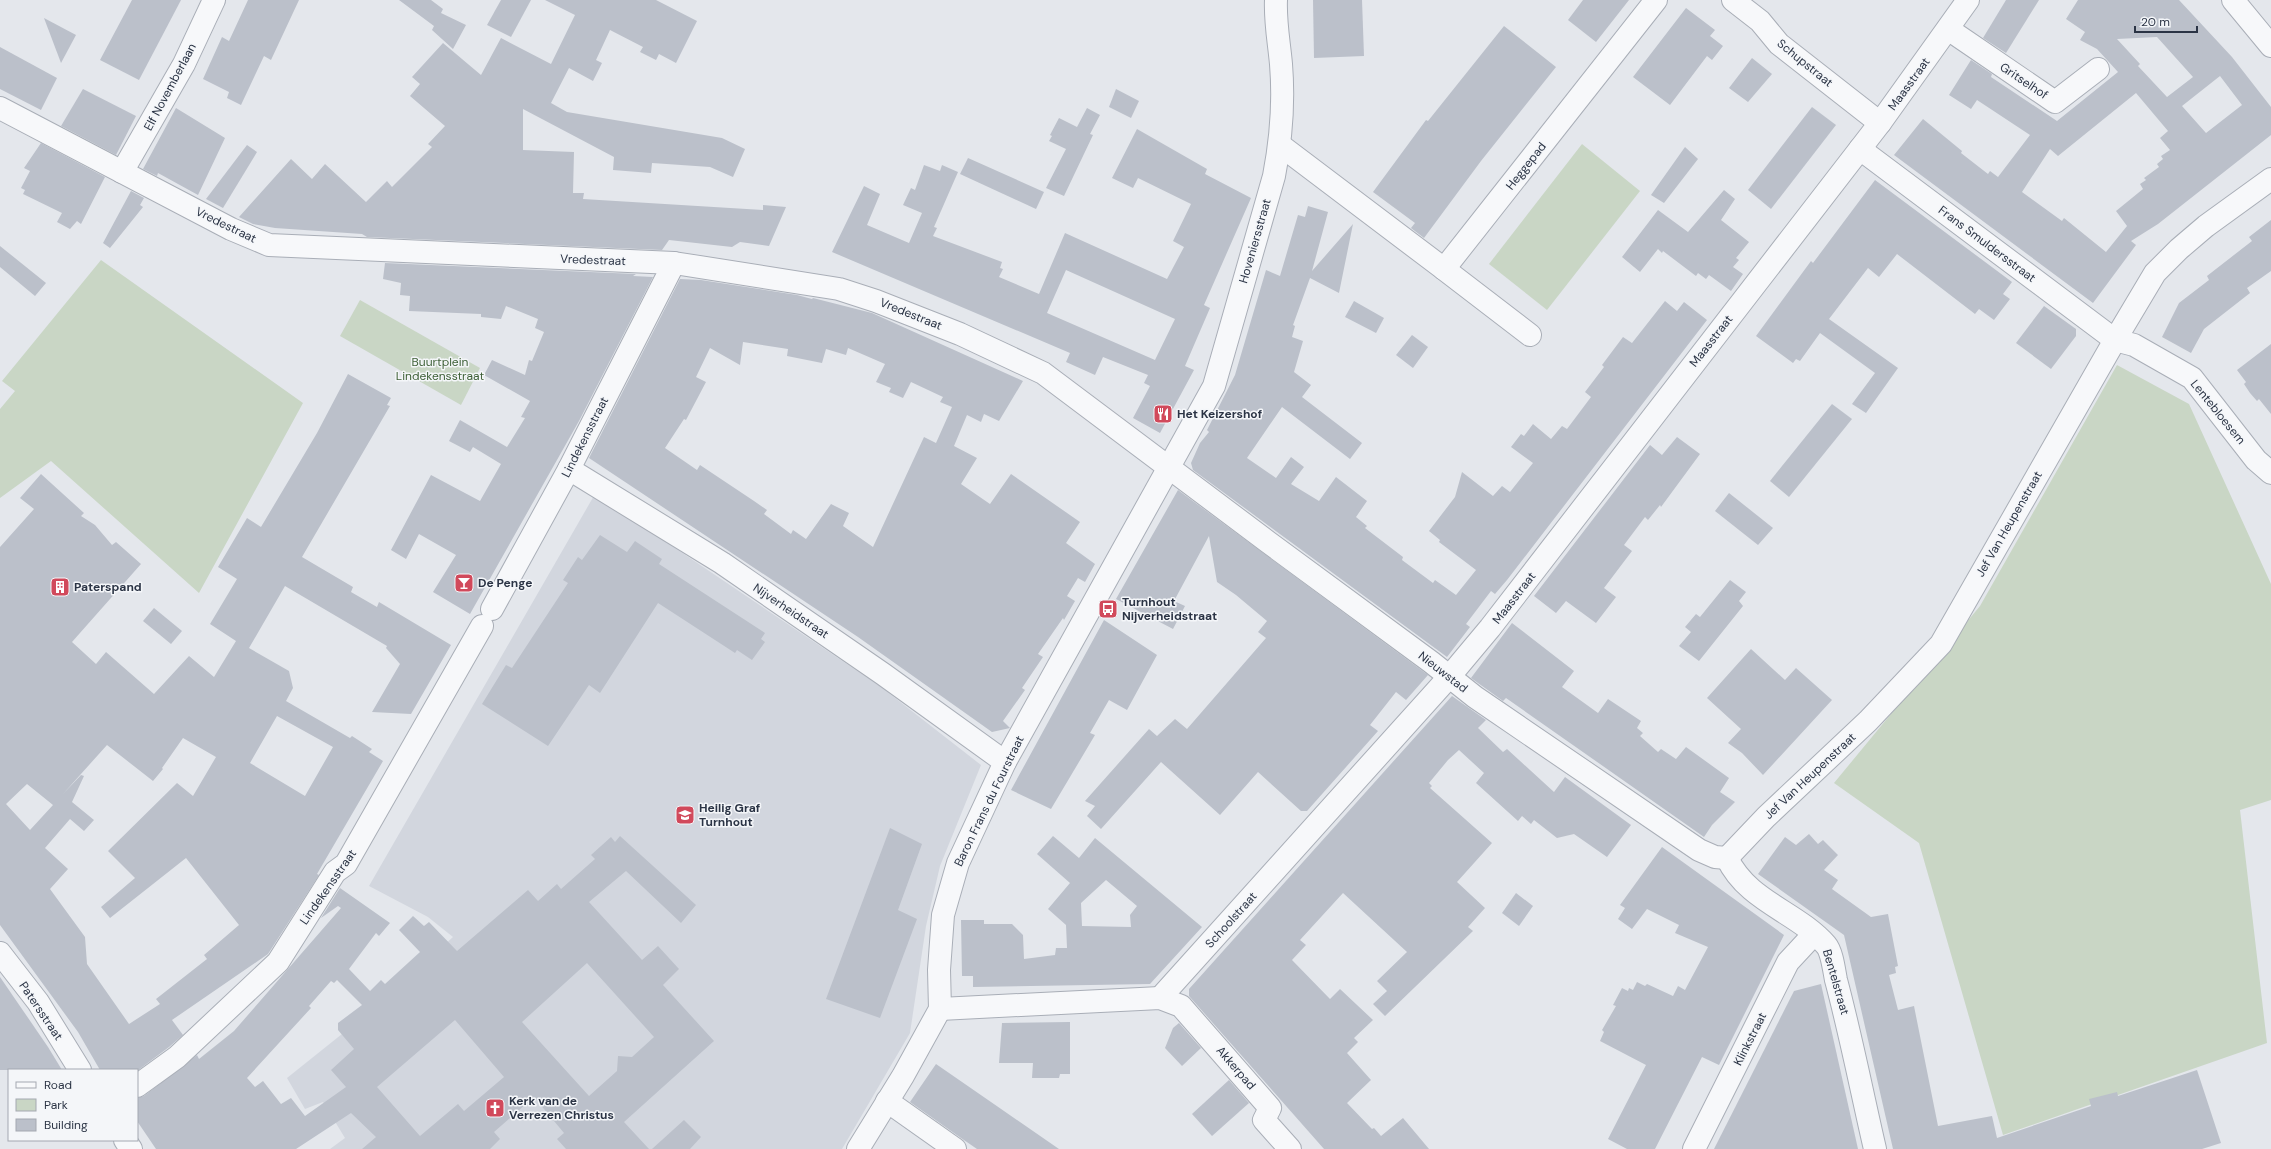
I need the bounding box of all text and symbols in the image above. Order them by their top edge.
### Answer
scale bar [2135,8,2197,34]
text: 20 m [2141,14,2170,30]
street label: Schupstraat [1774,36,1837,91]
street label: Elf Novemberlaan [140,40,200,133]
street label: Maasstraat [1884,54,1934,114]
street label: Gritselhof [1997,59,2051,103]
street label: Heggepad [1502,139,1550,193]
street label: Hoveniersstraat [1235,197,1275,285]
street label: Frans Smuldersstraat [1935,202,2039,286]
street label: Vredestraat [193,203,259,247]
street label: Vredestraat [560,251,626,269]
street label: Vredestraat [878,294,945,334]
street label: Maasstraat [1686,312,1736,370]
park label: Buurtplein Lindekensstraat [396,354,484,384]
street label: Lentebloesem [2187,376,2249,448]
street label: Lindekensstraat [558,394,612,480]
restaurant icon: Het Keizershof [1152,403,1174,425]
place label: Het Keizershof [1177,406,1262,422]
street label: Jef Van Heupenstraat [1972,468,2046,580]
street label: Maasstraat [1489,569,1539,627]
bar icon: De Penge [453,572,475,594]
place label: De Penge [478,575,532,591]
building icon: Paterspand [49,576,71,598]
place label: Paterspand [74,579,142,595]
street label: Nijverheidstraat [750,580,832,642]
place label: Turnhout Nijverheidstraat [1122,594,1217,624]
bus stop icon: Turnhout Nijverheidstraat [1097,598,1119,620]
street label: Nieuwstad [1415,648,1471,696]
street label: Jef Van Heupenstraat [1761,729,1859,823]
street label: Baron Frans du Fourstraat [950,733,1028,869]
place label: Heilig Graf Turnhout [699,800,760,830]
school or university icon: Heilig Graf Turnhout [674,804,696,826]
street label: Lindekensstraat [296,846,360,928]
street label: Schoolstraat [1202,888,1261,951]
street label: Bentelstraat [1819,947,1853,1017]
street label: Patersstraat [16,979,67,1044]
street label: Klinkstraat [1730,1009,1770,1068]
street label: Akkerpad [1213,1043,1259,1093]
legend [8,1069,138,1141]
text: Road [44,1077,72,1093]
place label: Kerk van de Verrezen Christus [509,1093,614,1123]
text: Park [44,1097,68,1113]
church icon: Kerk van de Verrezen Christus [484,1097,506,1119]
text: Building [44,1117,88,1133]

